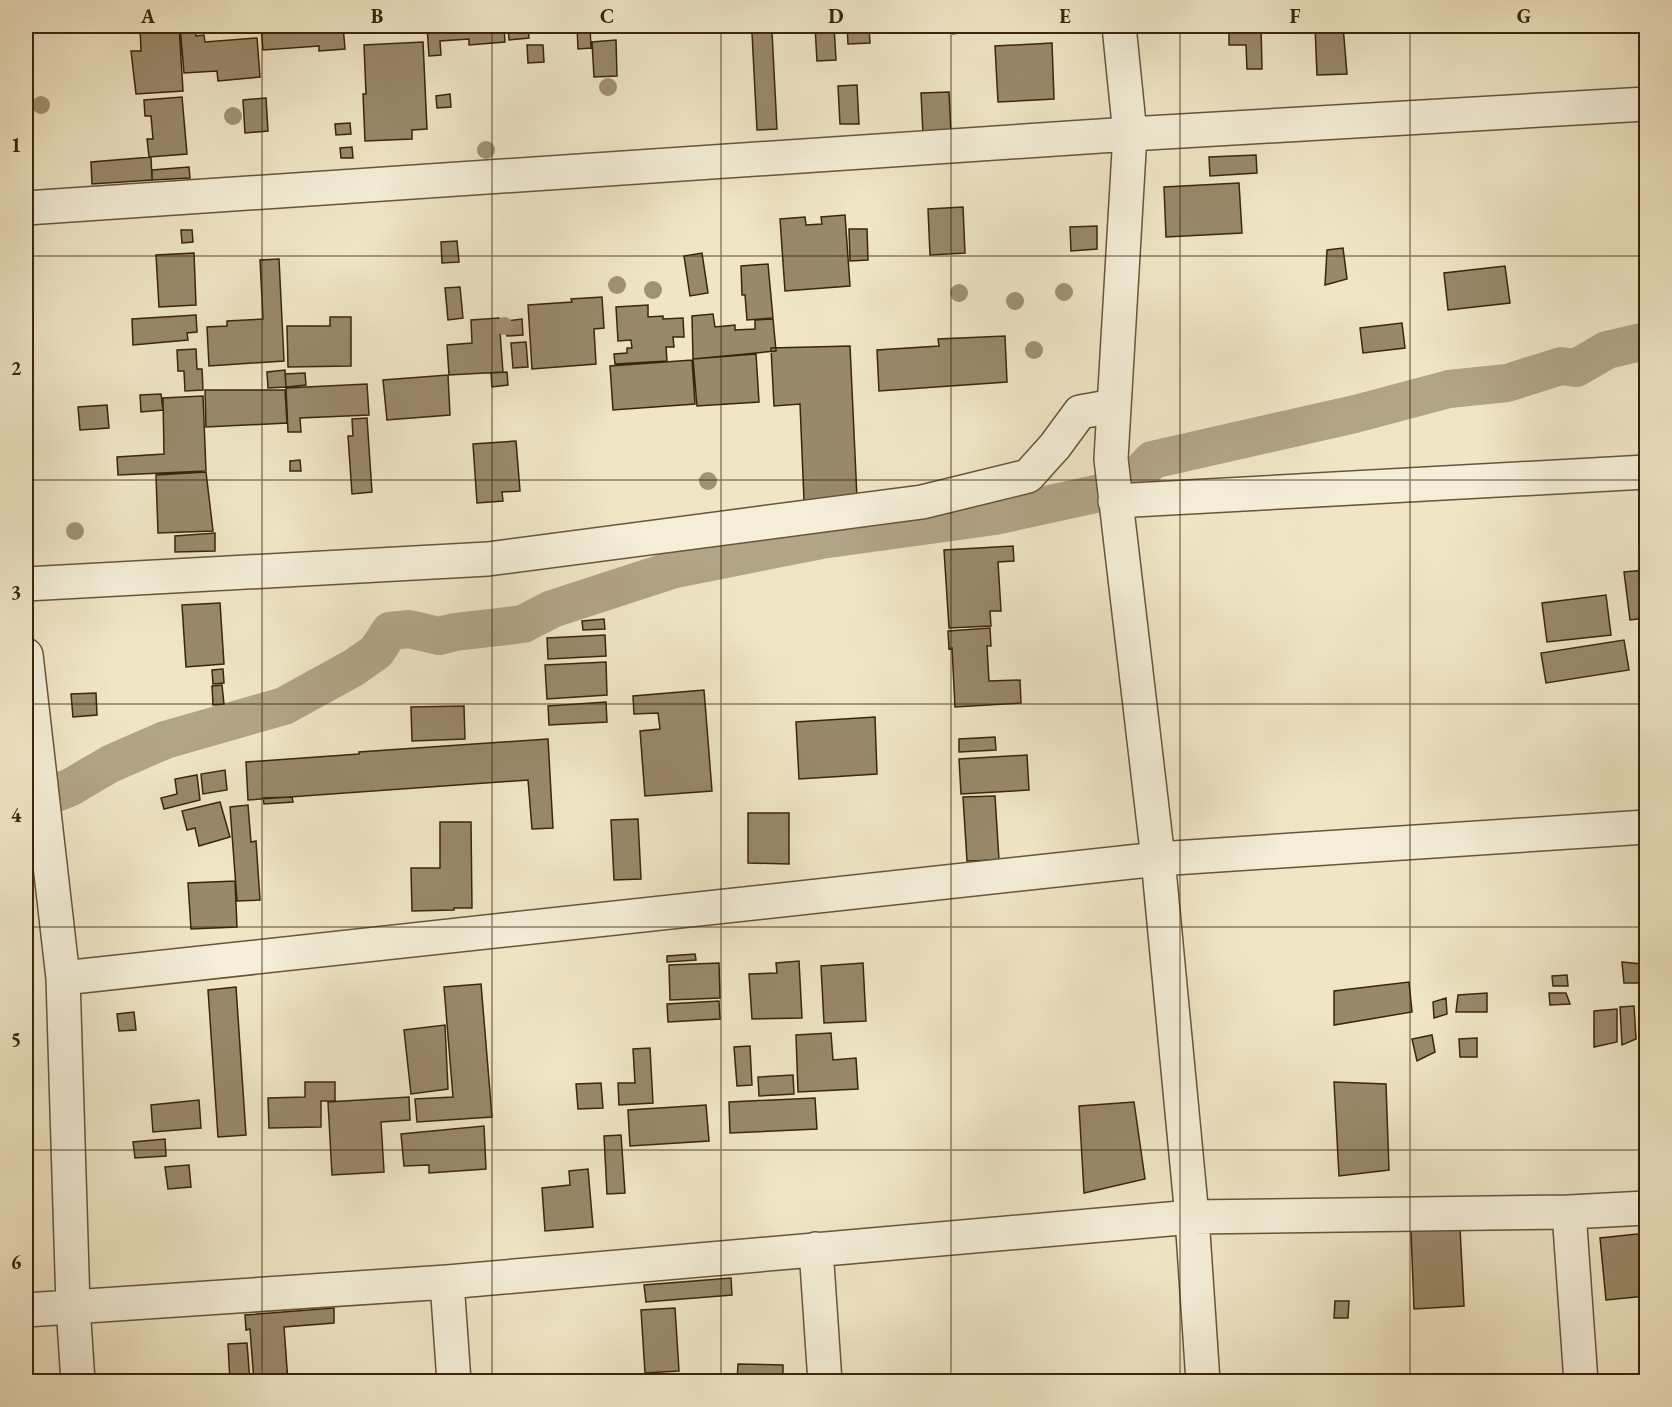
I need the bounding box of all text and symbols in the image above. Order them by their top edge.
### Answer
text: A [140,3,156,29]
text: B [371,3,383,29]
text: C [600,3,614,29]
text: D [828,3,844,29]
text: E [1059,3,1071,29]
text: F [1290,3,1301,29]
text: G [1517,3,1531,29]
text: 1 [11,132,21,158]
text: 2 [11,355,22,381]
text: 3 [11,579,21,605]
text: 4 [11,802,22,828]
text: 5 [11,1026,21,1052]
text: 6 [11,1249,22,1275]

